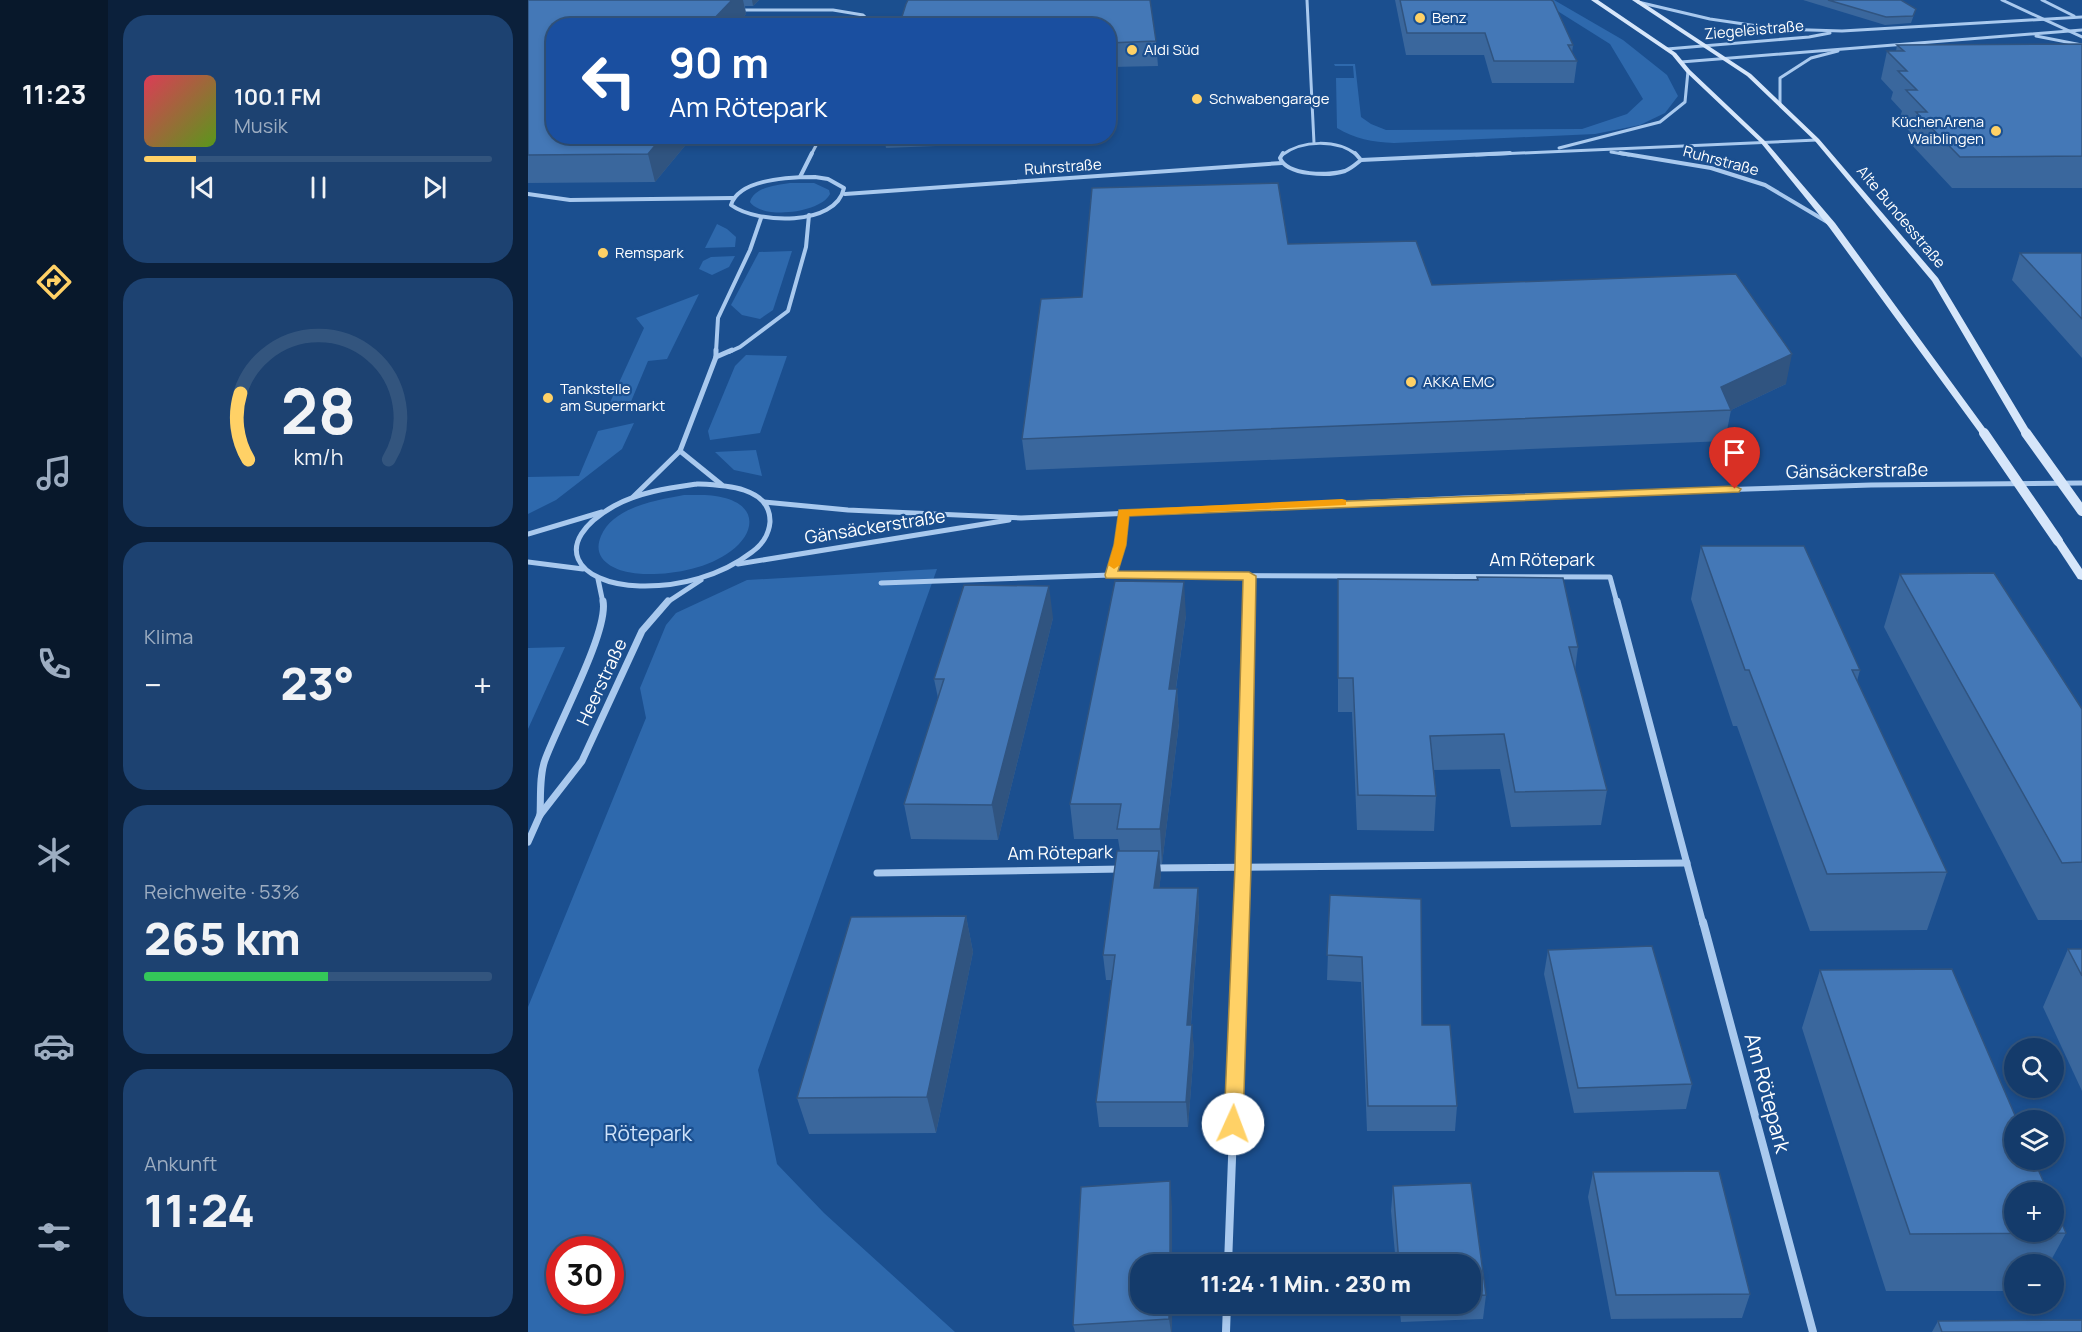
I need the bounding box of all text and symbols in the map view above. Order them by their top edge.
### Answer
place label: Benz [1432,7,1467,28]
marker: Benz [1413,11,1427,25]
street label: Ziegeleistraße [1703,15,1805,44]
text: 90 m [669,33,769,91]
place label: Aldi Süd [1144,39,1199,60]
icon: left [570,42,648,120]
marker: Aldi Süd [1125,43,1139,57]
text: 11:23 [22,75,86,112]
text: 100.1 FM [234,82,321,112]
text: Am Rötepark [669,88,827,125]
place label: Schwabengarage [1209,88,1330,109]
marker: Schwabengarage [1190,92,1204,106]
place label: KüchenArena Waiblingen [1892,111,1984,149]
text: Musik [234,112,288,139]
marker: KüchenArena Waiblingen [1989,124,2003,138]
street label: Ruhrstraße [1681,140,1761,181]
street label: Ruhrstraße [1024,153,1103,180]
street label: Alte Bundesstraße [1852,161,1951,273]
icon: previous [186,171,219,204]
icon: pause [302,171,335,204]
icon: next [418,171,451,204]
place label: Remspark [615,242,684,263]
marker: Remspark [596,246,610,260]
icon: directions [33,261,75,303]
text: 28 [280,367,356,453]
place label: AKKA EMC [1423,371,1495,392]
marker: AKKA EMC [1404,375,1418,389]
place label: Tankstelle am Supermarkt [560,378,665,416]
marker: Tankstelle am Supermarkt [541,391,555,405]
pin [1709,427,1760,489]
icon: arrive [1718,436,1751,469]
text: km/h [293,442,343,471]
icon: music [33,452,75,494]
street label: Gänsäckerstraße [1786,457,1928,483]
street label: Gänsäckerstraße [803,503,947,549]
street label: Am Rötepark [1489,547,1596,571]
text: Klima [144,623,193,650]
street label: Heerstraße [570,634,632,729]
icon: phone [33,643,75,685]
text: 23° [280,652,354,714]
text: − [144,662,162,707]
text: + [473,662,492,707]
icon: climate [33,834,75,876]
street label: Am Rötepark [1007,839,1114,865]
text: Reichweite · 53% [144,878,300,905]
text: 265 km [144,907,301,969]
icon: car [33,1025,75,1067]
street label: Am Rötepark [1739,1030,1798,1156]
map controls [2004,1038,2064,1314]
button: search [2004,1038,2064,1098]
position arrow [1201,1092,1265,1156]
button: layers [2004,1110,2064,1170]
park label: Rötepark [604,1119,692,1147]
text: Ankunft [144,1150,217,1177]
text: 11:24 [144,1179,255,1241]
button: + [2004,1182,2064,1242]
icon: filters [33,1216,75,1258]
speed limit sign: 30 [546,1236,624,1314]
button: − [2004,1254,2064,1314]
text: 11:24 · 1 Min. · 230 m [1200,1269,1411,1299]

